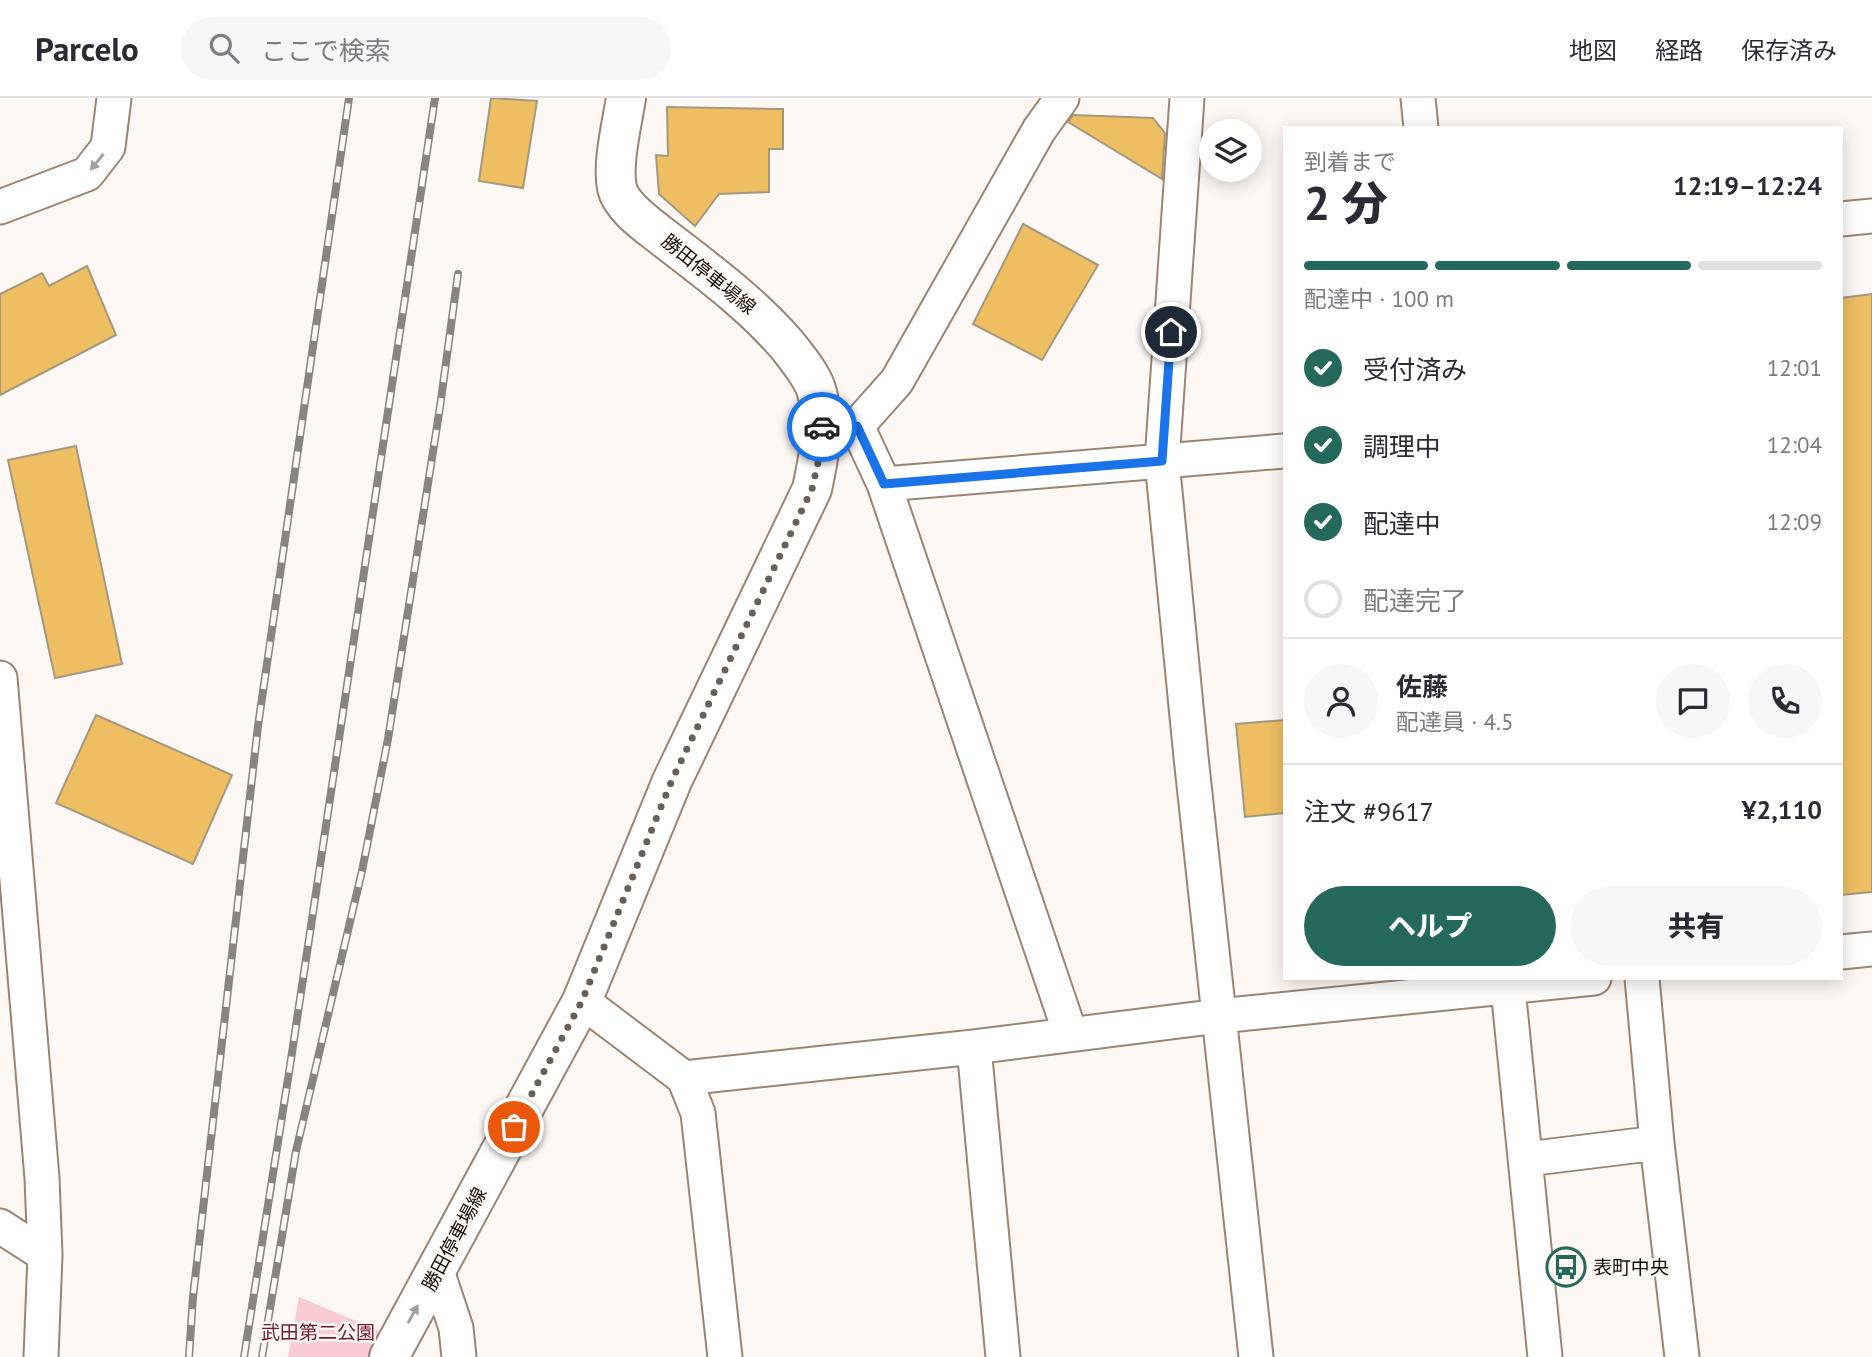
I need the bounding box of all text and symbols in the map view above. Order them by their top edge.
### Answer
search box [181,17,671,80]
text: Parcelo [35,27,139,70]
icon: search [205,29,243,67]
text: ここで検索 [261,34,391,67]
text: 地図 [1569,35,1617,66]
text: 経路 [1655,35,1703,66]
text: 保存済み [1741,35,1837,66]
map controls [1199,119,1262,182]
button: layers [1199,119,1262,182]
text: 到着まで [1304,147,1396,176]
one-way arrow [90,154,105,171]
text: 12:19–12:24 [1673,169,1822,202]
text: 2 分 [1304,173,1388,233]
street label: 勝田停車場線 [657,229,761,319]
text: 配達中 · 100 m [1304,284,1454,313]
pin [1141,302,1201,362]
icon: home [1152,313,1190,351]
icon: check [1304,349,1342,387]
text: 受付済み [1363,353,1467,386]
text: 12:01 [1767,353,1822,382]
courier [787,392,857,462]
icon: car [803,408,841,446]
icon: check [1304,426,1342,464]
text: 調理中 [1363,430,1441,463]
text: 12:04 [1767,430,1822,459]
icon: check [1304,503,1342,541]
text: 配達中 [1363,507,1441,540]
text: 12:09 [1767,507,1822,536]
text: 配達完了 [1363,584,1467,617]
button: person [1304,664,1378,738]
button: chat [1656,664,1730,738]
button: phone [1748,664,1822,738]
text: 佐藤 [1396,670,1448,703]
text: 配達員 · 4.5 [1396,707,1513,736]
text: ¥2,110 [1742,793,1822,826]
text: 注文 #9617 [1304,795,1434,828]
button: ヘルプ [1304,886,1556,966]
button: 共有 [1570,886,1822,966]
pin [484,1097,544,1157]
icon: bag [495,1108,533,1146]
street label: 勝田停車場線 [417,1183,491,1295]
bus stop icon: 表町中央 [1545,1246,1587,1288]
place label: 表町中央 [1593,1255,1669,1279]
one-way arrow [407,1304,419,1324]
park label: 武田第二公園 [261,1320,375,1344]

